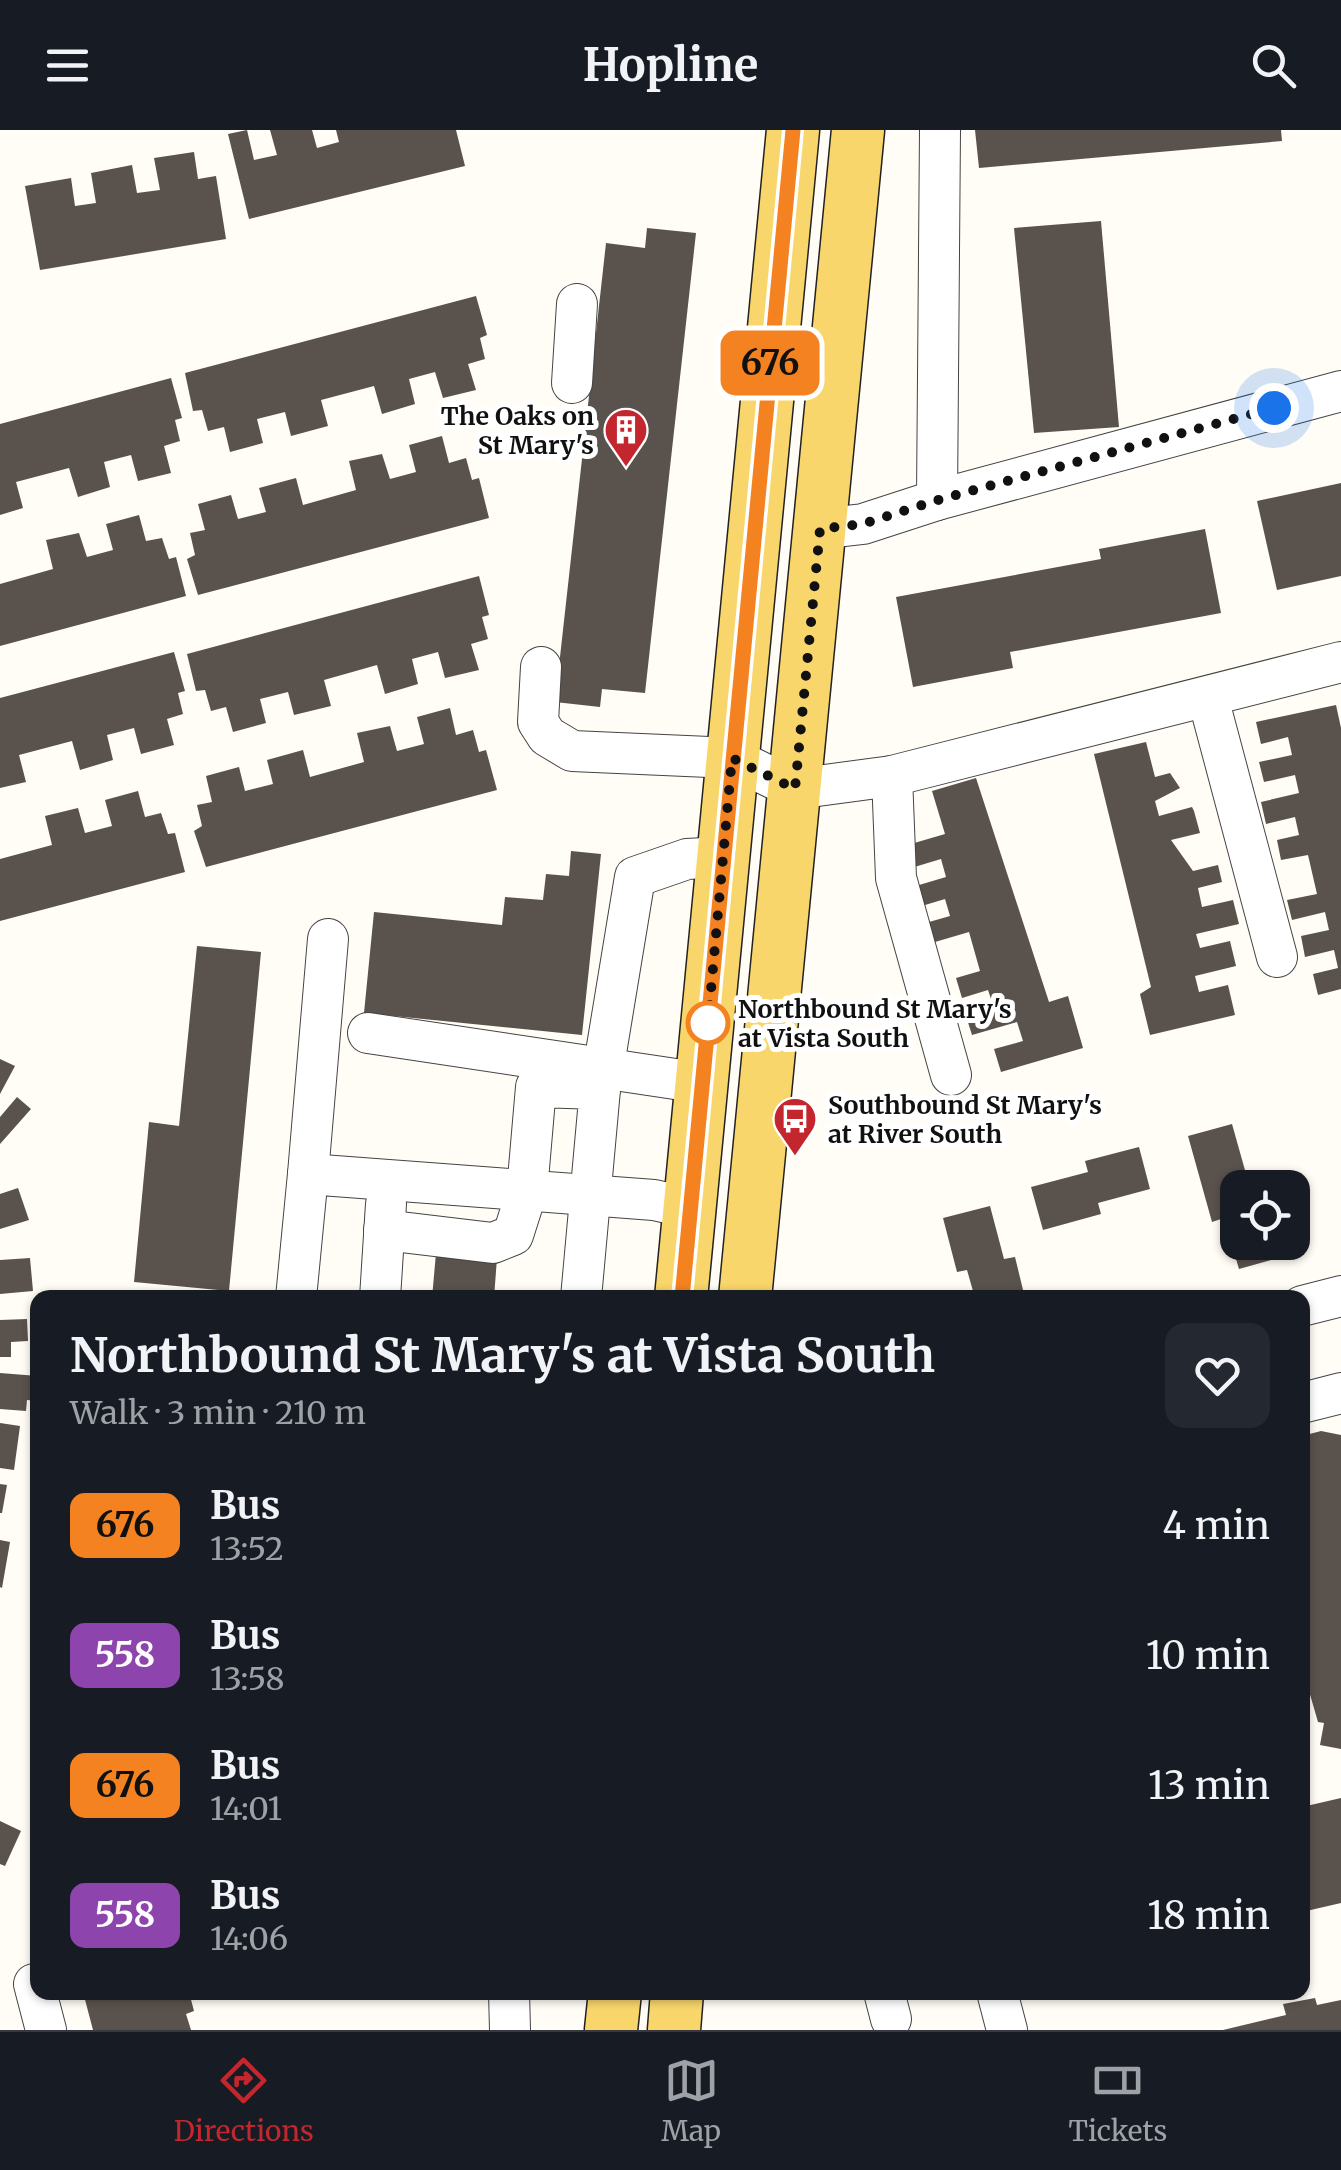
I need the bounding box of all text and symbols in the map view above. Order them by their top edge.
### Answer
text: Hopline [583,37,758,93]
icon: menu [40,38,95,93]
icon: search [1246,38,1301,93]
line badge: 676 [712,330,828,396]
text: 676 [741,341,799,385]
your location [1249,383,1299,433]
place label: The Oaks on St Mary's [441,400,594,461]
building icon: The Oaks on St Mary's [603,407,649,468]
place label: Northbound St Mary's at Vista South [738,993,1012,1054]
marker: Northbound St Mary's at Vista South [687,1002,729,1044]
place label: Southbound St Mary's at River South [828,1089,1102,1150]
bus stop icon: Southbound St Mary's at River South [772,1096,818,1157]
map controls [1220,1170,1310,1260]
button: locate [1220,1170,1310,1260]
button: heart [1165,1323,1270,1428]
text: Northbound St Mary's at Vista South [70,1325,935,1385]
text: Walk · 3 min · 210 m [70,1393,366,1433]
text: Bus [210,1482,280,1529]
text: 4 min [1162,1502,1270,1549]
text: 676 [96,1503,154,1547]
text: 13:52 [210,1529,284,1569]
text: Bus [210,1612,280,1659]
text: 10 min [1146,1632,1270,1679]
text: 558 [95,1633,155,1677]
text: 13:58 [210,1659,284,1699]
text: Bus [210,1742,280,1789]
text: 13 min [1148,1762,1270,1809]
text: 676 [96,1763,154,1807]
text: 14:01 [210,1789,282,1829]
text: Bus [210,1872,280,1919]
text: 18 min [1147,1892,1270,1939]
text: 558 [95,1893,155,1937]
text: 14:06 [210,1919,288,1959]
tab: Directions [174,2053,314,2149]
tab: Map [661,2053,721,2149]
tab: Tickets [1068,2053,1167,2149]

